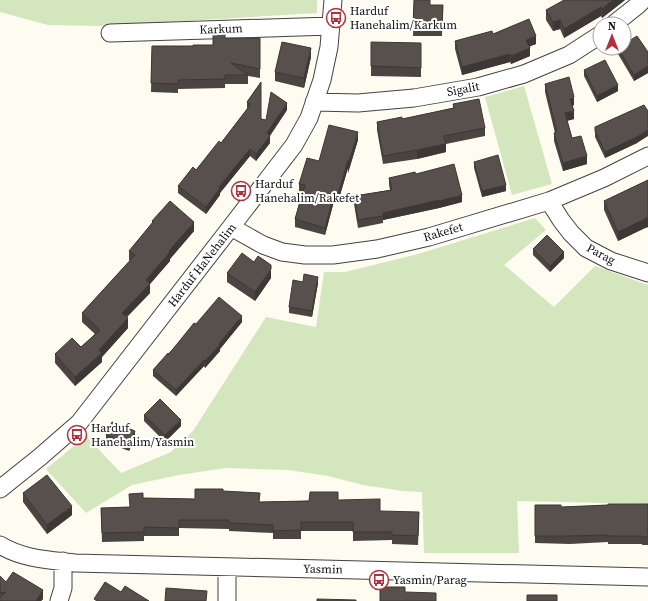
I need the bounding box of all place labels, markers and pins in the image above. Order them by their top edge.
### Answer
place label: Harduf Hanehalim/Karkum [350,3,457,33]
bus stop icon: Harduf Hanehalim/Karkum [325,7,347,29]
place label: Harduf Hanehalim/Rakefet [255,176,359,206]
bus stop icon: Harduf Hanehalim/Rakefet [230,180,252,202]
place label: Harduf Hanehalim/Yasmin [91,420,194,450]
bus stop icon: Harduf Hanehalim/Yasmin [66,424,88,446]
bus stop icon: Yasmin/Parag [368,569,390,591]
place label: Yasmin/Parag [393,572,467,588]

